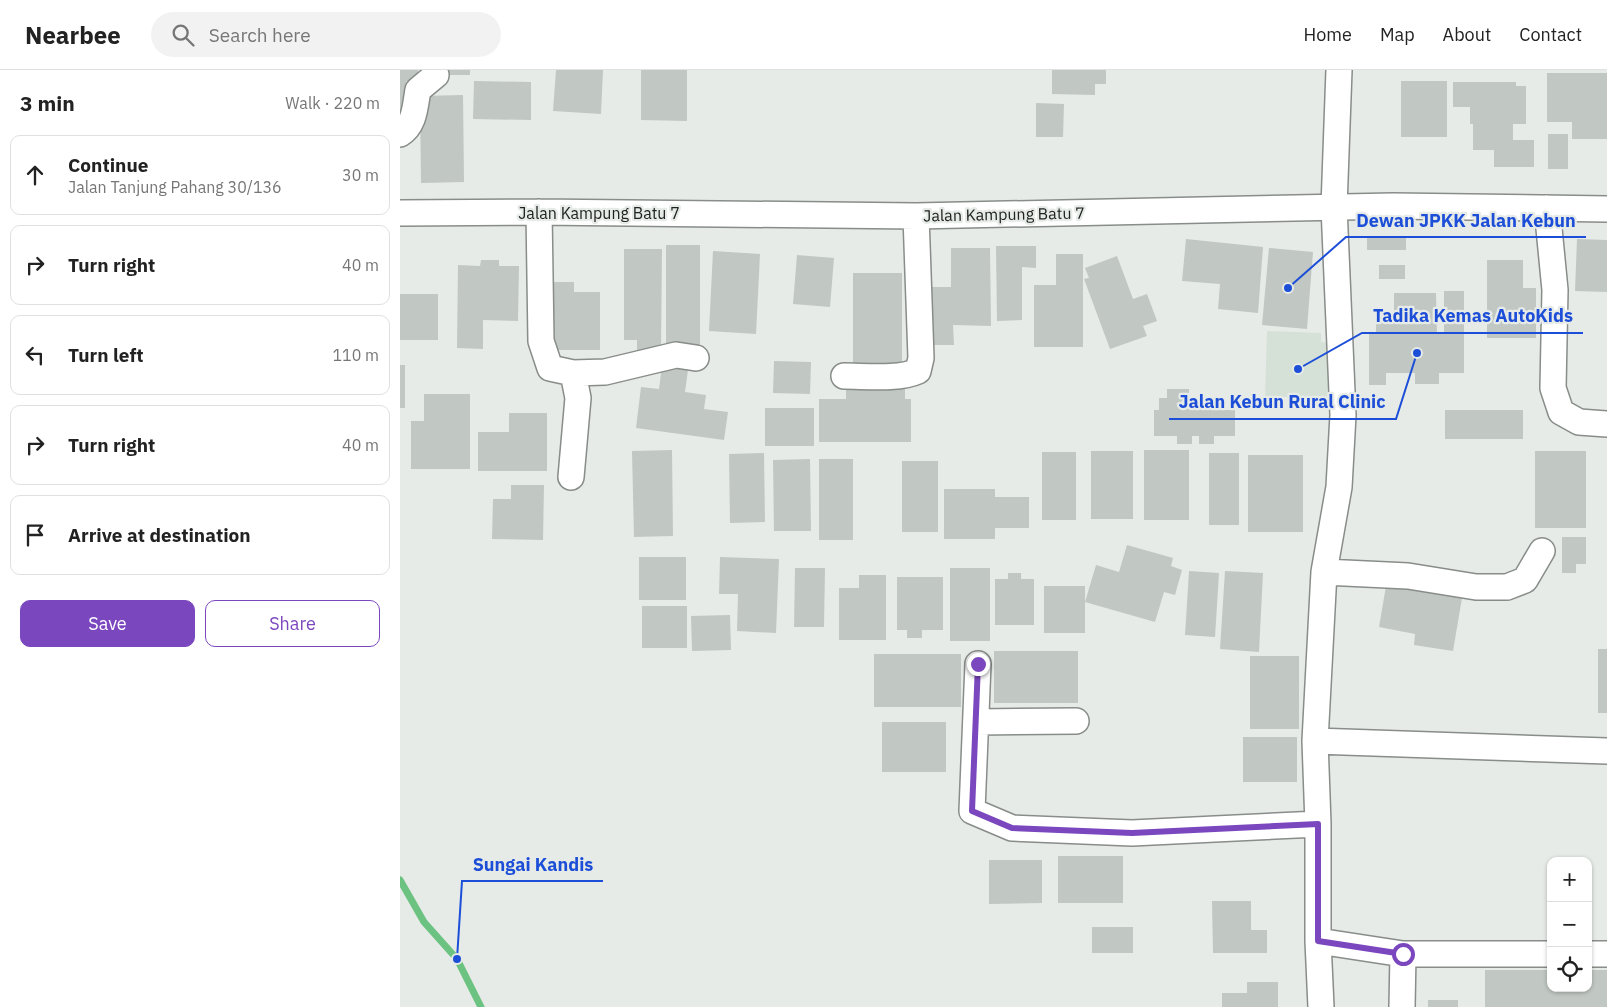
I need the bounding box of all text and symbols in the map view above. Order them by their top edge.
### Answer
search box [151,12,501,57]
text: Nearbee [25,19,121,51]
icon: search [169,21,197,49]
text: Search here [209,23,311,47]
text: Home [1304,23,1352,46]
text: Map [1380,23,1415,46]
text: About [1443,23,1491,46]
text: Contact [1519,23,1582,46]
text: 3 min [20,89,75,117]
text: Walk · 220 m [285,93,380,113]
text: Continue [68,153,148,177]
icon: ahead [21,161,49,189]
text: 30 m [342,165,379,185]
text: Jalan Tanjung Pahang 30/136 [68,177,282,197]
street label: Jalan Kampung Batu 7 [518,203,680,223]
street label: Jalan Kampung Batu 7 [923,203,1085,225]
callout: Dewan JPKK Jalan Kebun [1346,204,1586,237]
text: Dewan JPKK Jalan Kebun [1356,209,1576,232]
icon: right [21,251,49,279]
text: Turn right [68,253,155,277]
text: 40 m [342,255,379,275]
callout: Tadika Kemas AutoKids [1362,300,1583,333]
text: Tadika Kemas AutoKids [1373,304,1573,327]
icon: left [21,341,49,369]
text: Turn left [68,343,144,367]
text: 110 m [332,345,379,365]
callout: Jalan Kebun Rural Clinic [1169,386,1396,419]
text: Jalan Kebun Rural Clinic [1178,390,1386,413]
icon: right [21,431,49,459]
text: Turn right [68,433,155,457]
text: 40 m [342,435,379,455]
icon: arrive [21,521,49,549]
text: Arrive at destination [68,523,251,547]
button: Save [20,600,195,647]
button: Share [205,600,380,647]
route end [967,653,990,676]
callout: Sungai Kandis [462,848,603,881]
text: Sungai Kandis [473,853,593,876]
map controls [1547,857,1592,992]
button: + [1547,857,1592,902]
button: − [1547,902,1592,947]
route start [1392,943,1415,966]
button: locate [1547,947,1592,992]

